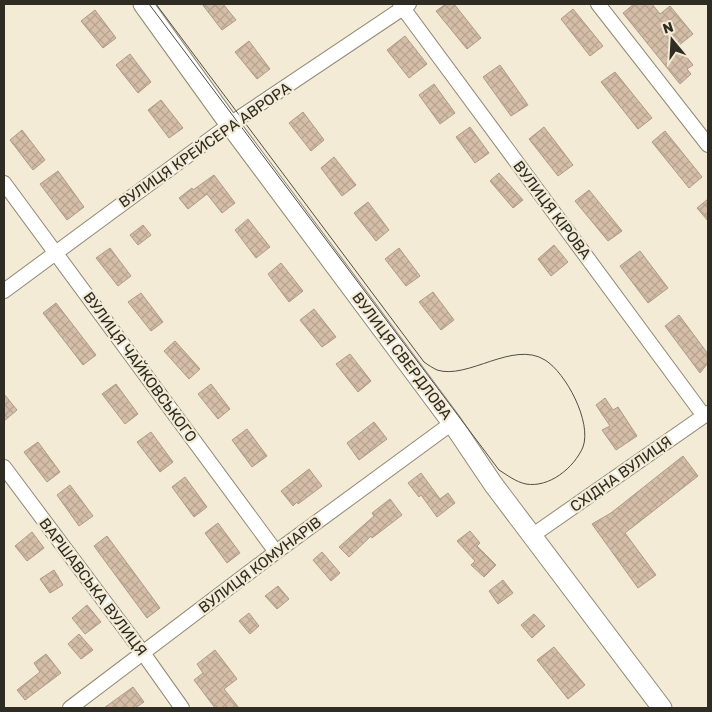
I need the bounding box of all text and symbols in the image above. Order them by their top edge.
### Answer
north arrow [647,15,697,65]
text: N [661,18,676,38]
street label: ВУЛИЦЯ КРЕЙСЕРА АВРОРА [115,79,295,211]
street label: ВУЛИЦЯ КІРОВА [509,157,595,263]
street label: ВУЛИЦЯ ЧАЙКОВСЬКОГО [80,289,200,445]
street label: ВУЛИЦЯ СВЕРДЛОВА [348,289,456,423]
street label: СХІДНА ВУЛИЦЯ [567,432,675,516]
street label: ВУЛИЦЯ КОМУНАРІВ [195,513,325,617]
street label: ВАРШАВСЬКА ВУЛИЦЯ [35,515,151,659]

